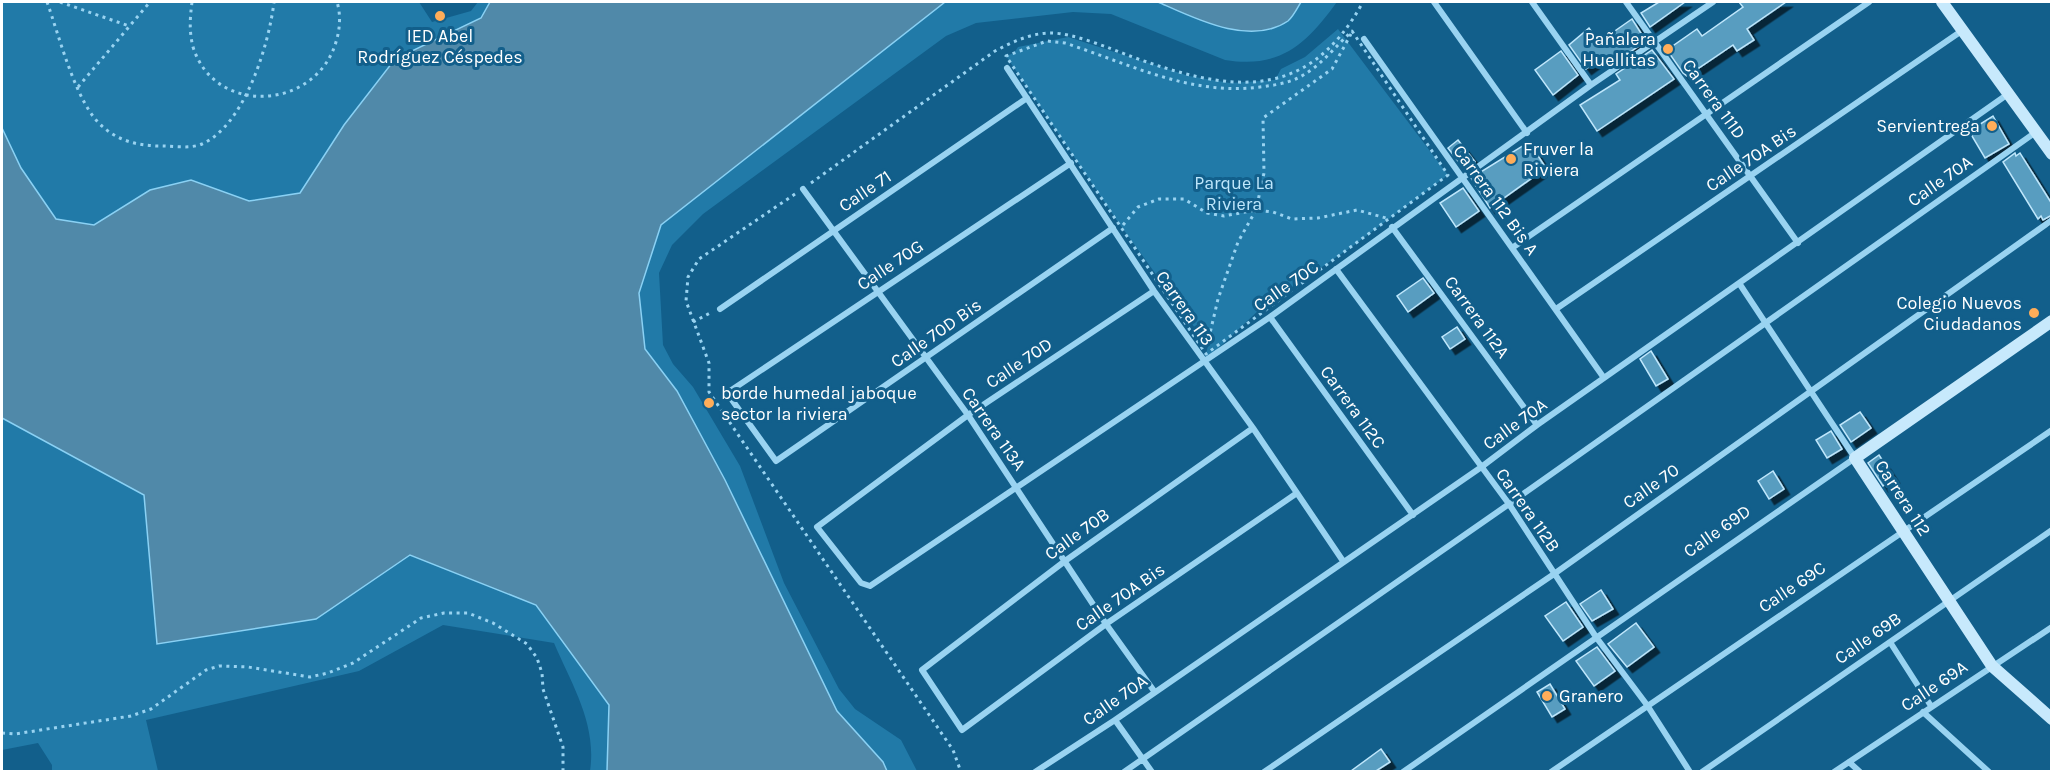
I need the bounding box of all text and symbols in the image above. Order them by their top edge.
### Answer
marker: IED Abel Rodríguez Céspedes [433,9,447,23]
place label: IED Abel Rodríguez Céspedes [357,25,523,68]
place label: Pañalera Huellitas [1582,28,1656,71]
marker: Pañalera Huellitas [1661,42,1675,56]
street label: Carrera 111D [1678,55,1750,143]
place label: Servientrega [1876,115,1980,137]
marker: Servientrega [1985,119,1999,133]
street label: Calle 70A Bis [1702,120,1800,196]
place label: Fruver la Riviera [1523,138,1594,181]
street label: Carrera 112 Bis A [1449,140,1543,260]
street label: Calle 70A [1903,151,1977,211]
marker: Fruver la Riviera [1504,152,1518,166]
street label: Calle 71 [834,165,896,217]
park label: Parque La Riviera [1194,172,1274,215]
street label: Calle 70G [853,235,927,295]
street label: Calle 70C [1249,256,1323,316]
street label: Carrera 113 [1151,266,1219,350]
street label: Carrera 112A [1440,271,1514,363]
place label: Colegio Nuevos Ciudadanos [1896,292,2022,335]
street label: Calle 70D Bis [886,294,986,372]
marker: Colegio Nuevos Ciudadanos [2027,306,2041,320]
street label: Calle 70D [982,333,1056,393]
street label: Carrera 112C [1316,361,1390,453]
place label: borde humedal jaboque sector la riviera [721,382,917,425]
street label: Carrera 113A [957,383,1031,475]
street label: Calle 70A [1479,393,1551,455]
marker: borde humedal jaboque sector la riviera [702,396,716,410]
street label: Carrera 112 [1870,456,1936,540]
street label: Calle 70 [1619,459,1683,513]
street label: Carrera 112B [1491,464,1565,556]
street label: Calle 69D [1679,500,1755,562]
street label: Calle 70B [1040,503,1114,565]
street label: Calle 69C [1754,557,1830,617]
street label: Calle 70A Bis [1071,558,1169,636]
street label: Calle 69B [1830,607,1906,669]
street label: Calle 69A [1896,656,1972,716]
street label: Calle 70A [1078,670,1152,730]
place label: Granero [1559,685,1623,707]
marker: Granero [1540,689,1554,703]

